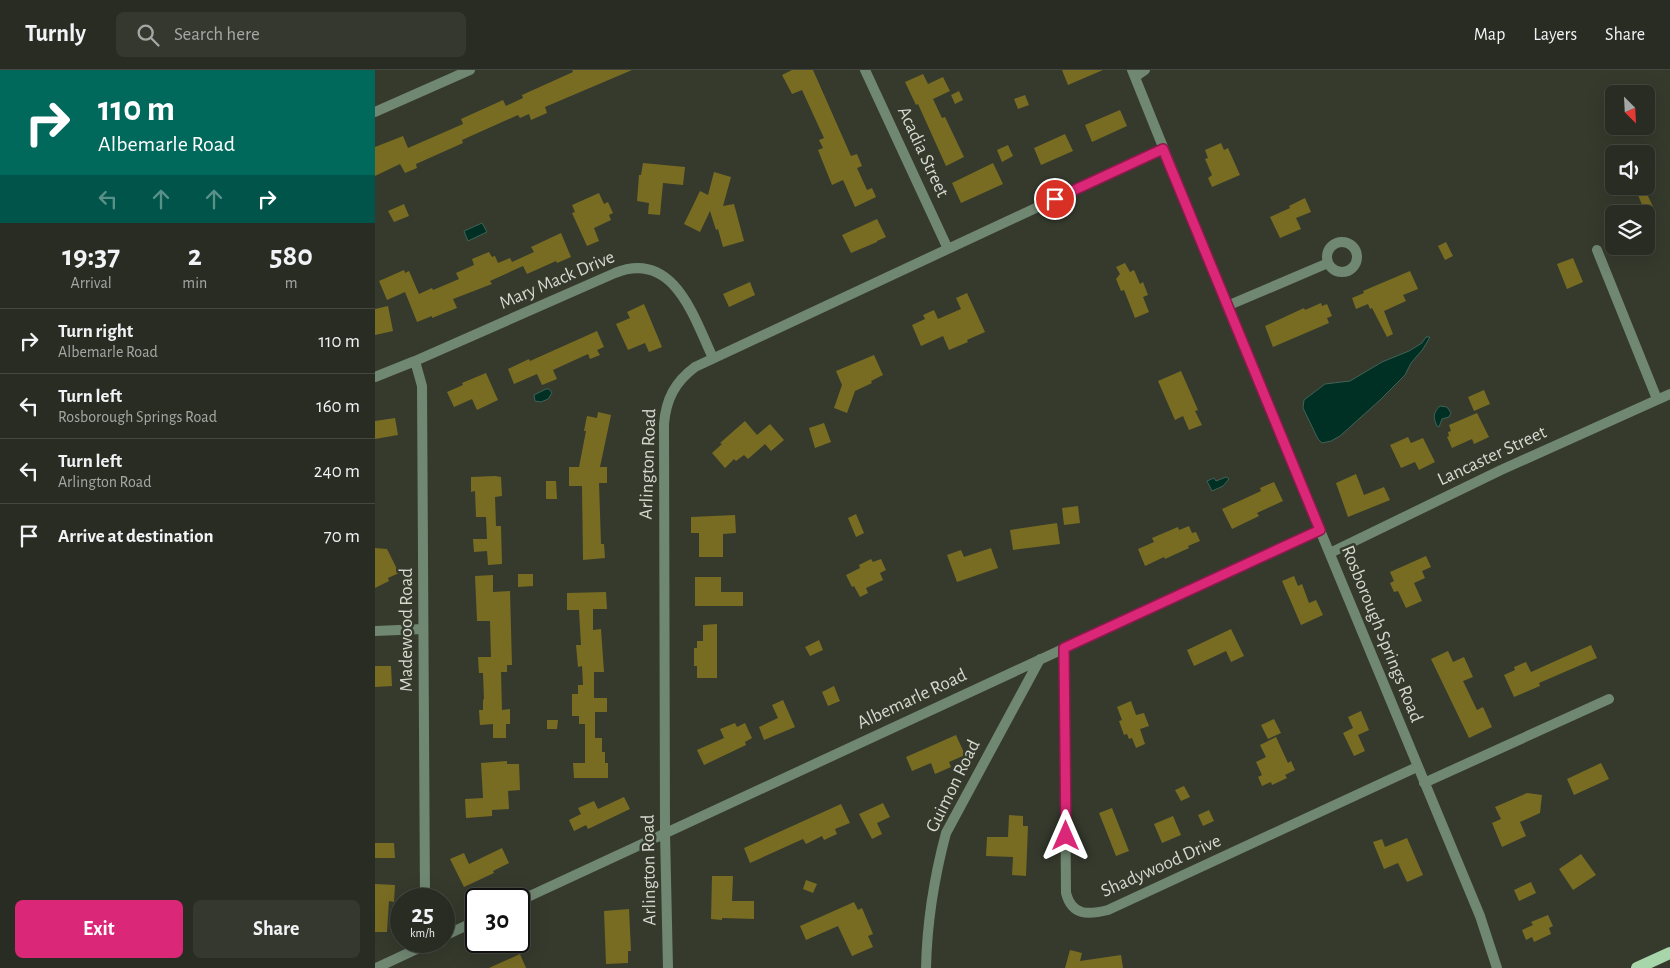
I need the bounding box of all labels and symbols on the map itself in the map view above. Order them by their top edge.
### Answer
north arrow [1605,85,1655,135]
street label: Acadia Street [894,104,952,200]
pin [1034,178,1076,220]
street label: Mary Mack Drive [497,247,617,313]
street label: Arlington Road [637,408,659,520]
street label: Lancaster Street [1435,422,1549,490]
street label: Rosborough Springs Road [1338,543,1426,725]
street label: Madewood Road [397,568,416,692]
street label: Albemarle Road [854,665,970,733]
street label: Guimon Road [922,737,984,835]
position arrow [1039,809,1091,861]
street label: Arlington Road [639,814,659,926]
street label: Shadywood Drive [1098,831,1224,901]
speed limit sign: 30 [465,888,530,953]

